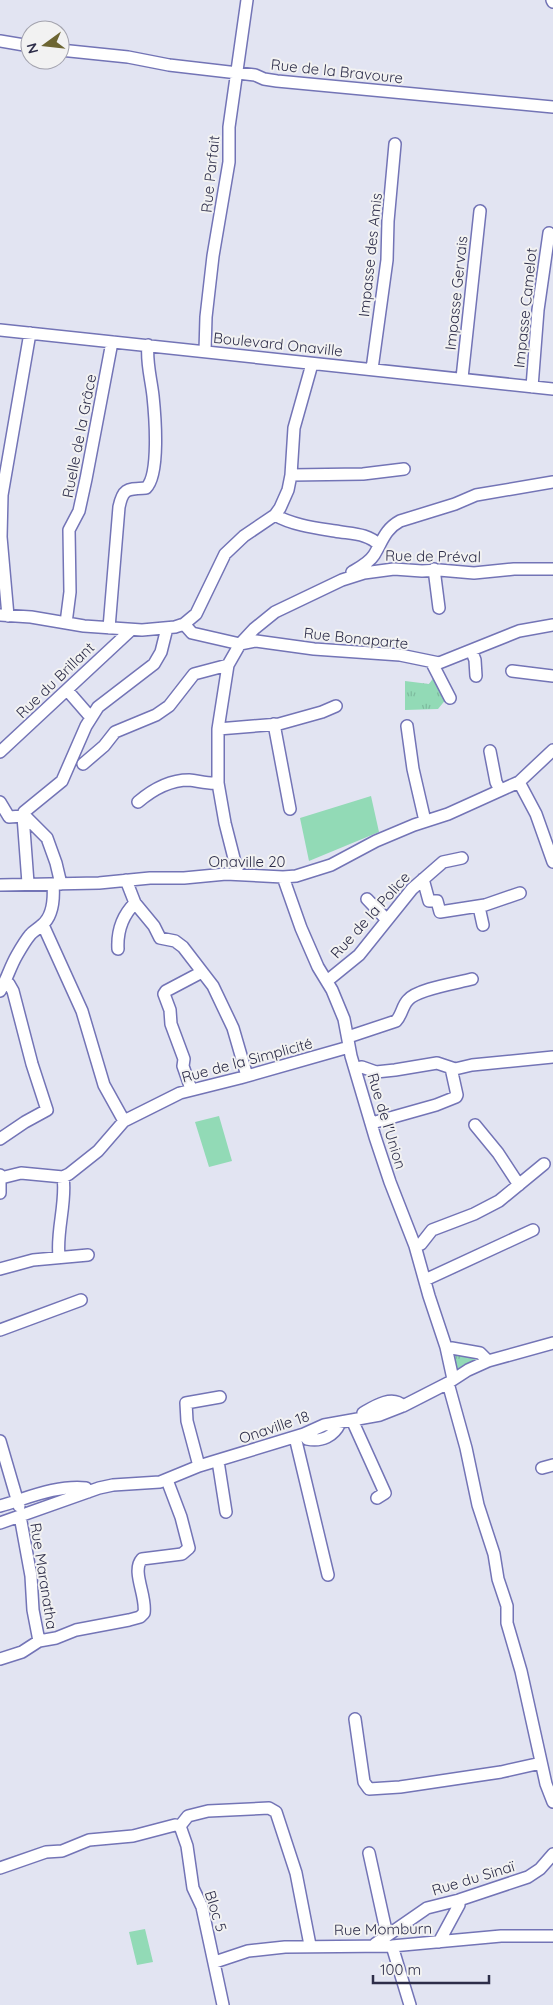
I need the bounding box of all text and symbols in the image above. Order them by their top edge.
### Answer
north arrow [20,20,70,70]
text: N [22,41,42,56]
street label: Rue de la Bravoure [270,55,404,87]
street label: Rue Parfait [196,134,224,214]
street label: Impasse des Amis [354,192,386,318]
street label: Impasse Gervais [441,235,471,351]
street label: Impasse Camelot [509,247,541,369]
street label: Boulevard Onaville [212,328,344,360]
street label: Ruelle de la Grâce [58,372,100,500]
street label: Rue de Préval [385,546,481,566]
street label: Rue Bonaparte [303,623,409,653]
street label: Rue du Brillant [12,638,98,722]
street label: Onaville 20 [209,852,285,871]
street label: Rue de la Police [326,868,414,962]
street label: Rue de la Simplicité [179,1033,315,1087]
street label: Rue de l'Union [363,1071,411,1171]
street label: Onaville 18 [236,1406,312,1448]
street label: Rue Maranatha [26,1521,62,1631]
street label: Rue du Sinaï [429,1856,517,1900]
street label: Bloc 5 [201,1888,231,1934]
street label: Rue Momburn [334,1919,432,1939]
scale bar [373,1952,489,1984]
text: 100 m [380,1960,421,1979]

